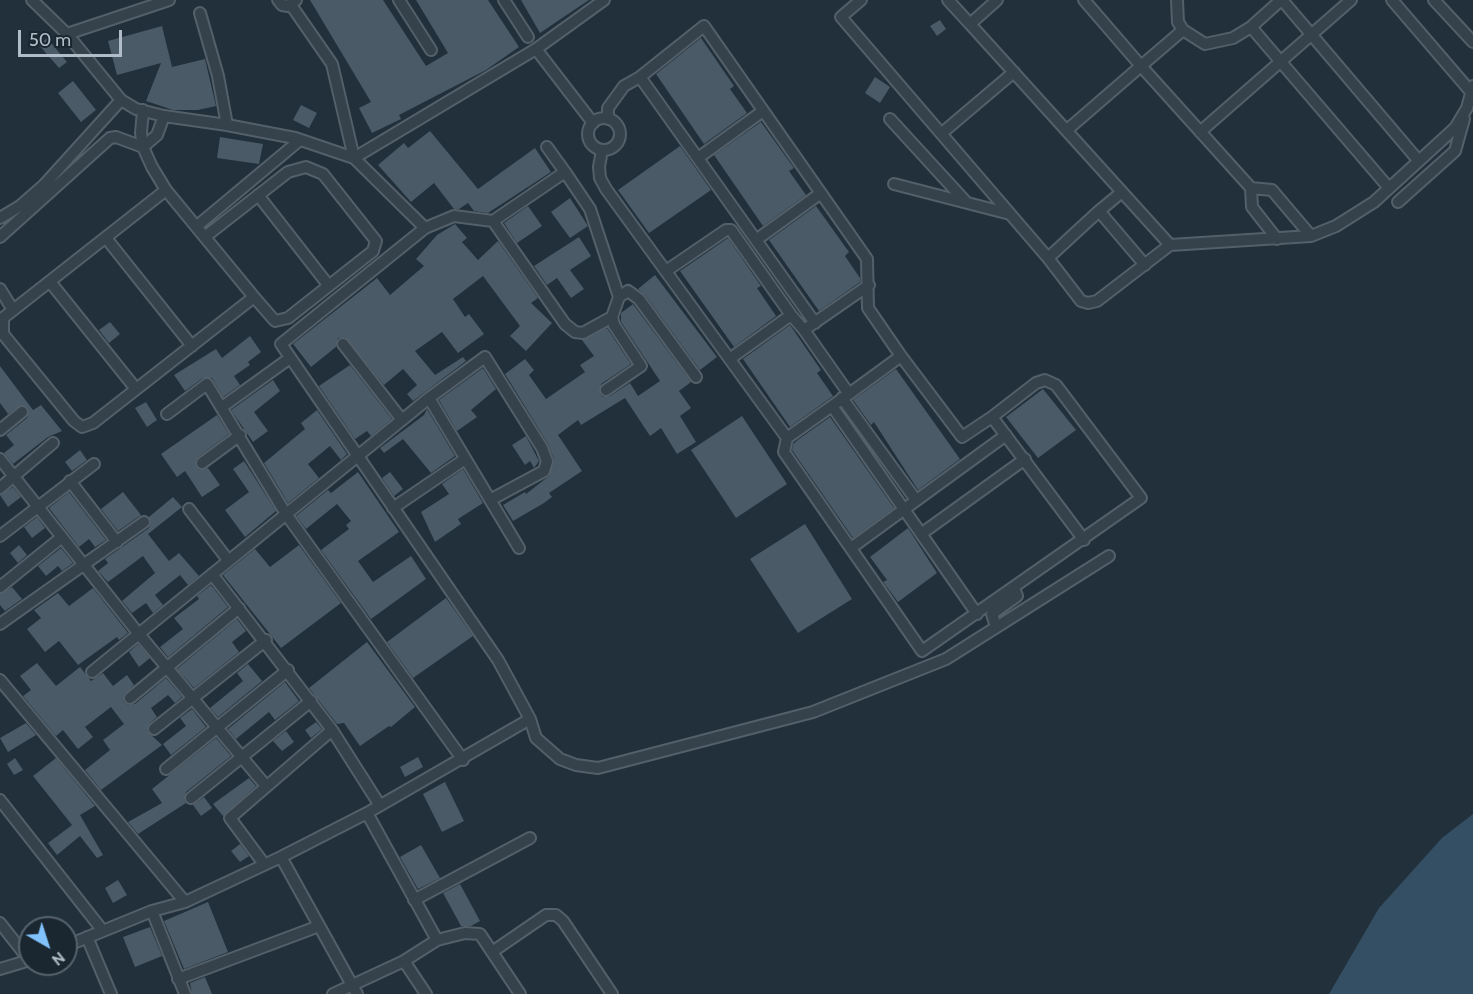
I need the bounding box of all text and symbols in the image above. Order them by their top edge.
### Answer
scale bar [21,18,124,56]
text: 50 m [29,29,71,51]
north arrow [18,916,78,976]
text: N [48,948,69,970]

